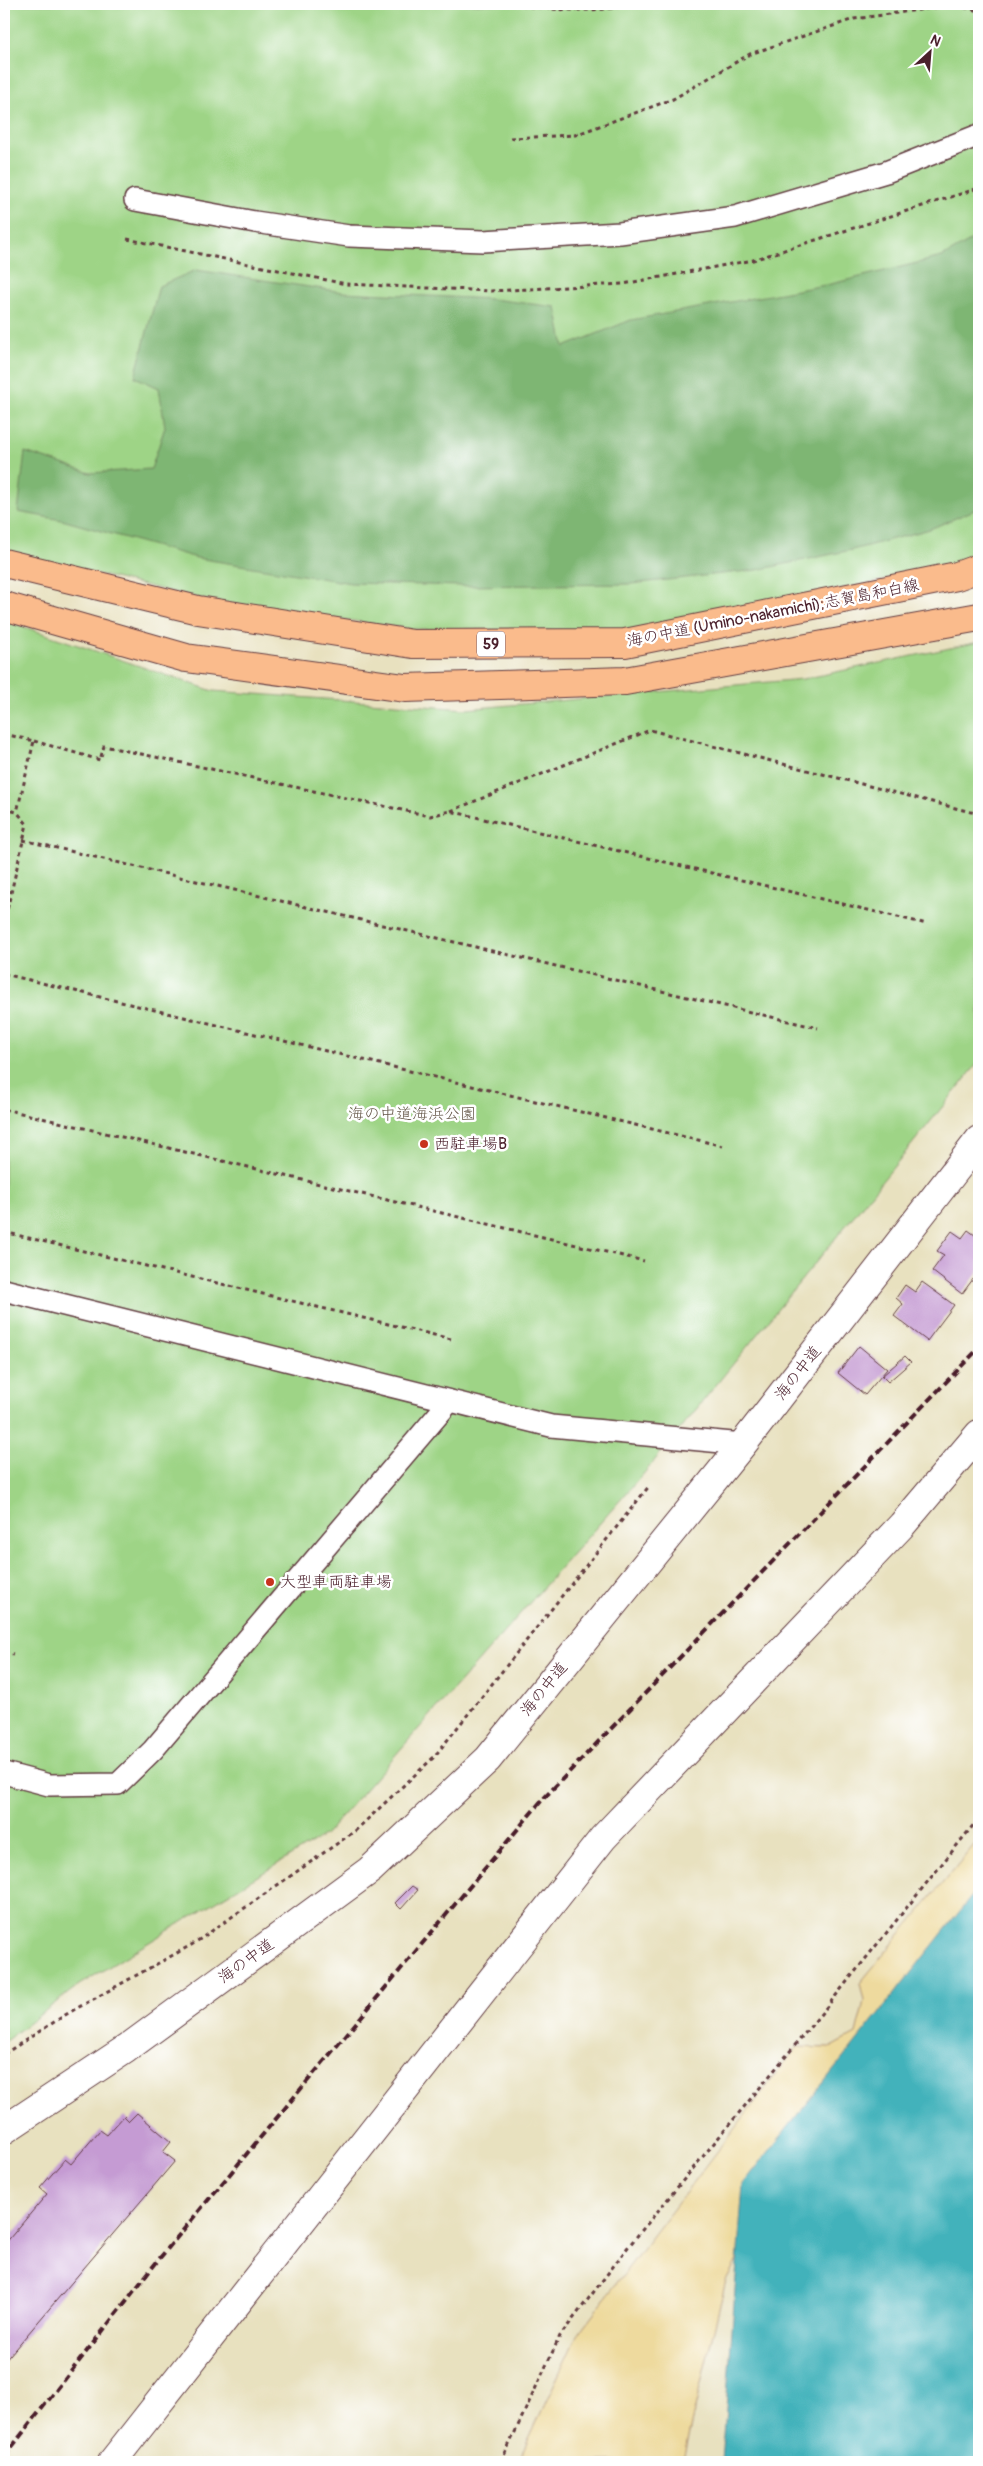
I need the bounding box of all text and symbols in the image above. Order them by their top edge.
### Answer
north arrow [906,28,956,78]
text: N [927,31,943,50]
street label: 海の中道 (Umino-nakamichi);志賀島和白線 [625,575,921,651]
road number: 59 [477,632,505,656]
park label: 海の中道海浜公園 [348,1104,476,1124]
place label: 西駐車場B [434,1134,507,1154]
marker: 西駐車場B [418,1138,430,1150]
street label: 海の中道 [770,1342,826,1404]
place label: 大型車両駐車場 [280,1572,392,1592]
marker: 大型車両駐車場 [264,1576,276,1588]
street label: 海の中道 [516,1658,572,1720]
street label: 海の中道 [214,1934,278,1988]

